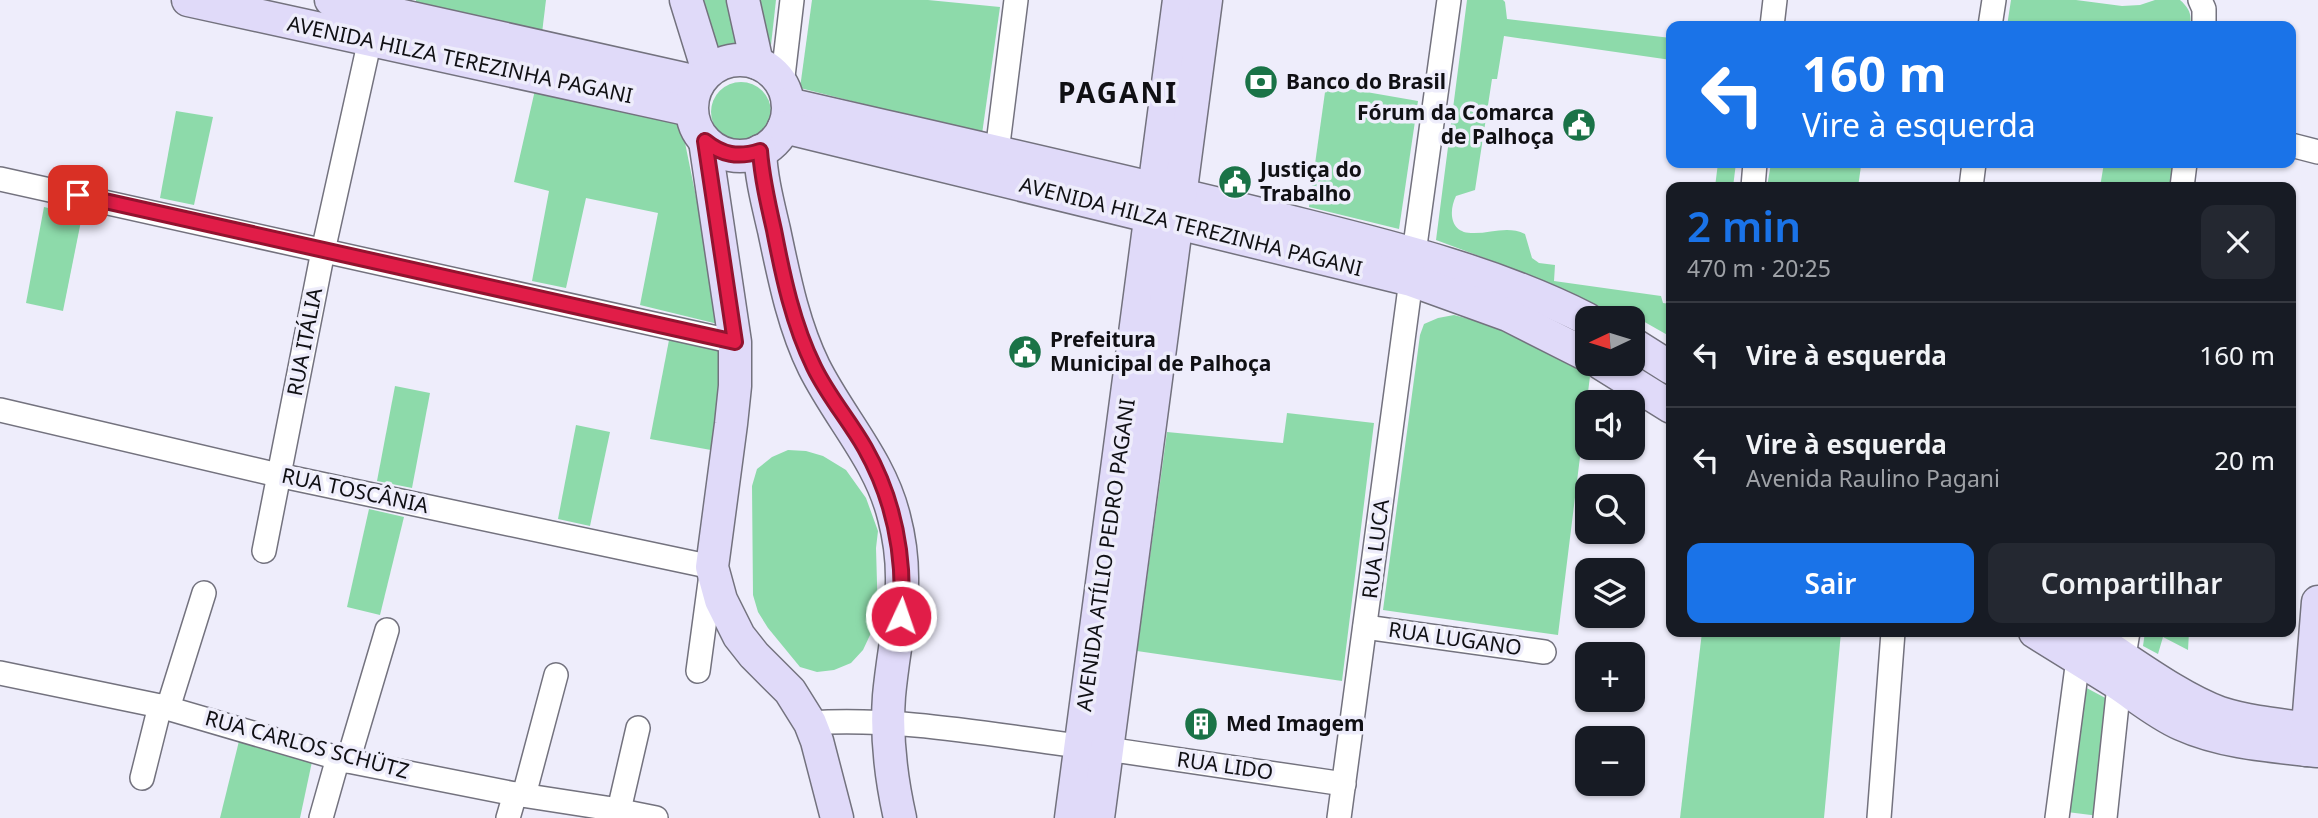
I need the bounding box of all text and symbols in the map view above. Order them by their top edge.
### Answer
street label: AVENIDA HILZA TEREZINHA PAGANI [285,9,635,109]
text: 160 m [1802,40,1947,106]
icon: left [1687,49,1778,140]
bank icon: Banco do Brasil [1242,63,1280,101]
place label: Banco do Brasil [1286,67,1446,95]
district label: PAGANI [1058,73,1178,111]
place label: Fórum da Comarca de Palhoça [1357,98,1554,150]
text: Vire à esquerda [1802,103,2036,146]
public building icon: Fórum da Comarca de Palhoça [1560,106,1598,144]
place label: Justiça do Trabalho [1258,155,1362,207]
public building icon: Justiça do Trabalho [1216,163,1254,201]
pin [48,165,108,225]
street label: AVENIDA HILZA TEREZINHA PAGANI [1017,170,1366,282]
icon: arrive [59,176,97,214]
text: 2 min [1687,197,1801,254]
button: close [2201,205,2275,279]
text: 470 m · 20:25 [1687,252,1831,284]
street label: RUA ITÁLIA [280,285,328,398]
north arrow [1575,306,1645,376]
map controls [1575,306,1645,796]
place label: Prefeitura Municipal de Palhoça [1050,325,1271,377]
public building icon: Prefeitura Municipal de Palhoça [1006,333,1044,371]
icon: left [1687,336,1725,374]
text: Vire à esquerda [1746,337,1947,373]
text: 160 m [2199,337,2275,373]
button: sound [1575,390,1645,460]
street label: AVENIDA ATÍLIO PEDRO PAGANI [1069,397,1141,713]
text: Vire à esquerda [1746,426,1947,462]
icon: left [1687,441,1725,479]
text: 20 m [2214,442,2275,478]
street label: RUA TOSCÂNIA [279,461,432,519]
text: Avenida Raulino Pagani [1746,462,2000,494]
button: search [1575,474,1645,544]
street label: RUA LUCA [1355,497,1395,600]
button: Sair [1687,543,1974,623]
button: Compartilhar [1988,543,2275,623]
button: layers [1575,558,1645,628]
position arrow [864,579,938,653]
street label: RUA LUGANO [1387,615,1524,661]
button: + [1575,642,1645,712]
street label: RUA CARLOS SCHÜTZ [202,703,412,785]
building icon: Med Imagem [1182,705,1220,743]
place label: Med Imagem [1226,709,1365,737]
button: − [1575,726,1645,796]
street label: RUA LIDO [1175,744,1275,786]

